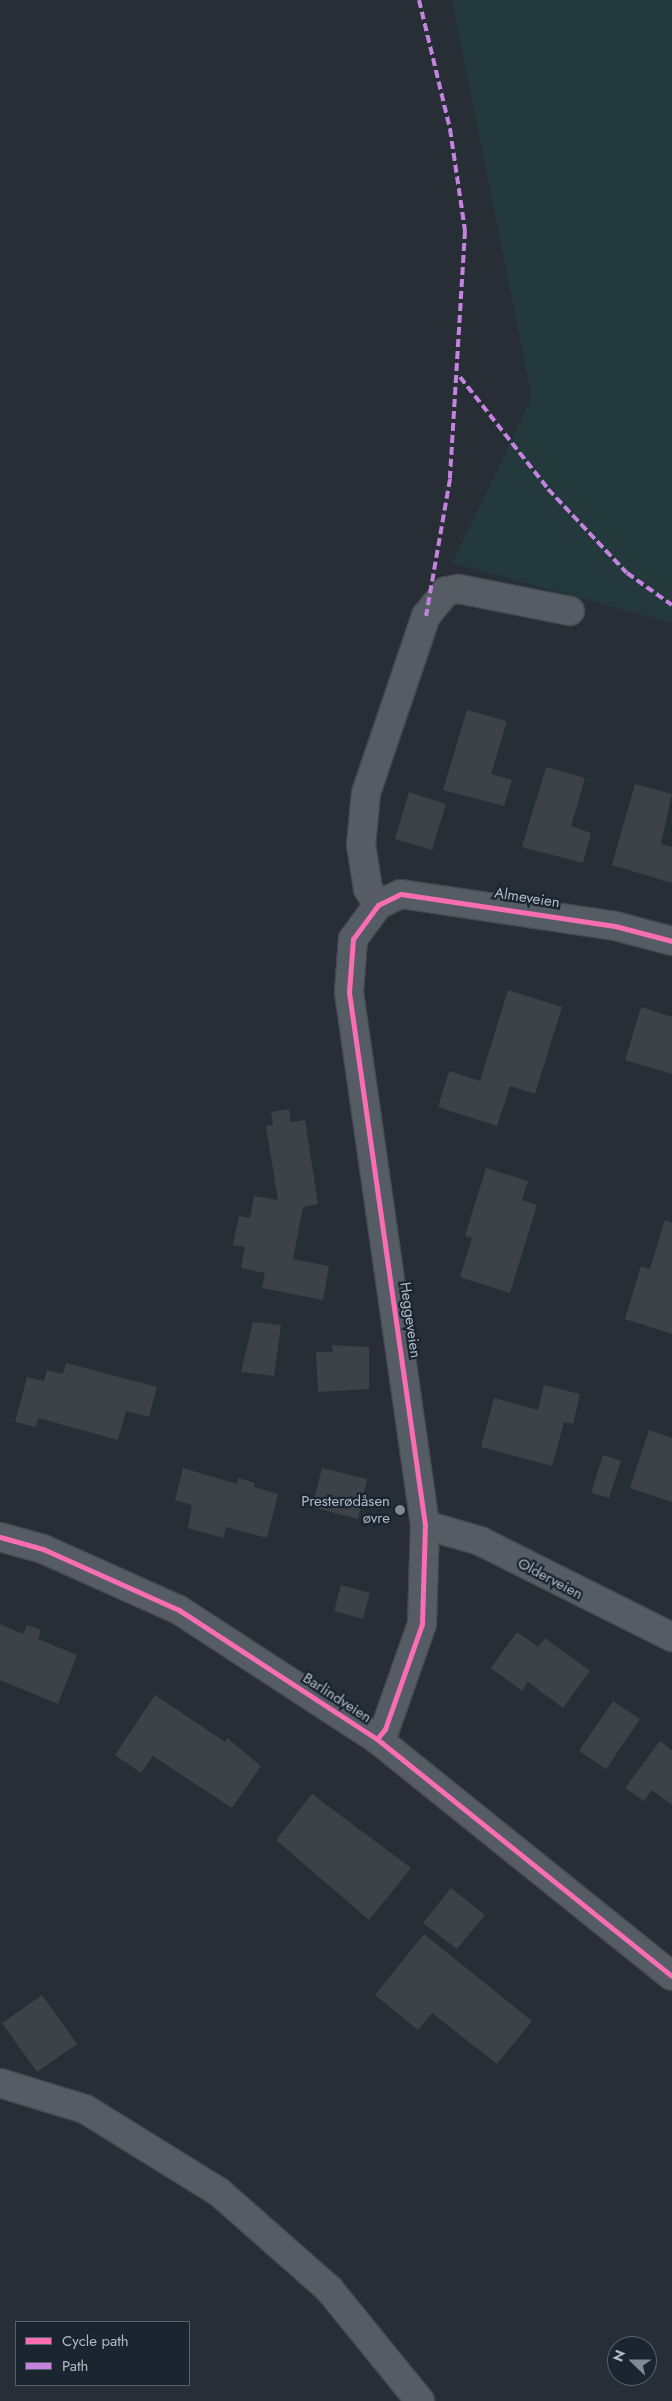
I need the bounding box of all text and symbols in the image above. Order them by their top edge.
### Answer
street label: Almeveien [493,884,561,912]
street label: Heggeveien [396,1281,424,1359]
place label: Presterødåsen øvre [301,1492,390,1527]
marker: Presterødåsen øvre [394,1504,406,1516]
street label: Olderveien [515,1554,585,1604]
street label: Barlindveien [299,1669,375,1727]
legend [15,2321,190,2386]
text: Cycle path [62,2330,129,2352]
north arrow [607,2336,657,2386]
text: N [608,2347,630,2365]
text: Path [62,2355,88,2377]

